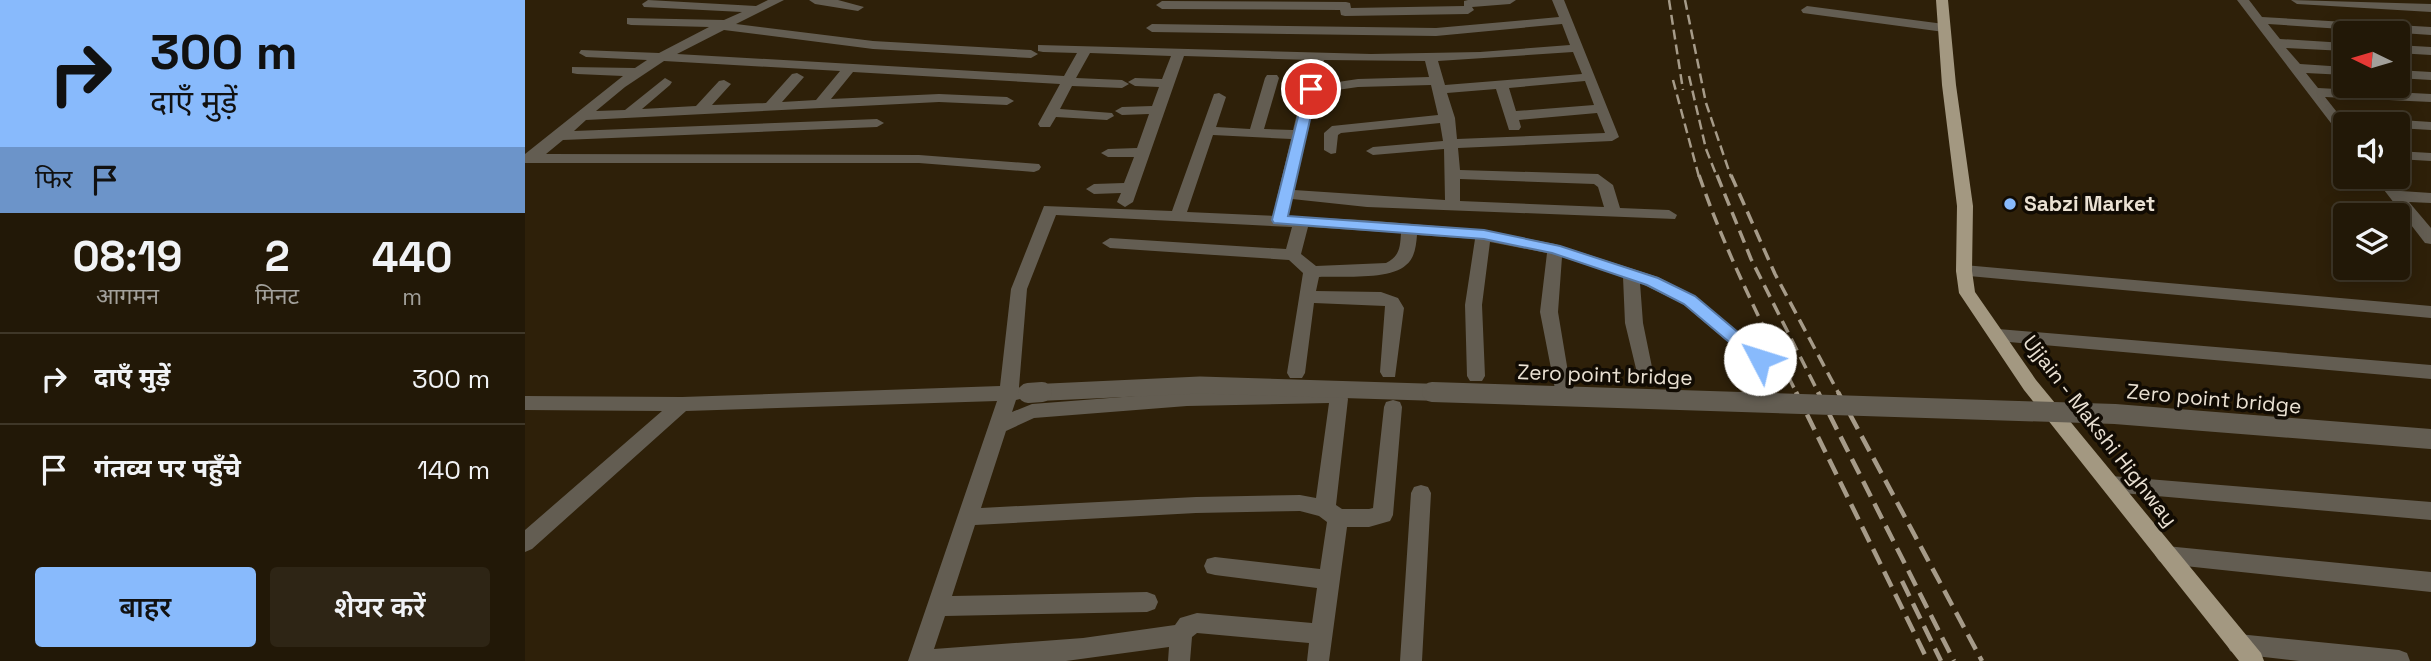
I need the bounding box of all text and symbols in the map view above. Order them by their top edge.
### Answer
text: 300 m [150,21,298,83]
north arrow [2333,21,2410,98]
map controls [2333,21,2410,280]
icon: right [35,28,126,119]
pin [1281,59,1341,119]
icon: arrive [1292,70,1330,108]
text: दाएँ मुड़ें [150,82,237,122]
button: sound [2333,112,2410,189]
icon: arrive [86,161,124,199]
text: फिर [35,162,72,196]
place label: Sabzi Market [2024,190,2155,217]
marker: Sabzi Market [2002,196,2018,212]
button: layers [2333,203,2410,280]
text: 08:19 [73,230,182,283]
text: 2 [265,230,290,283]
text: 440 [372,231,452,284]
text: आगमन [96,281,159,311]
text: मिनट [255,281,299,311]
text: m [402,282,422,312]
position arrow [1723,322,1797,396]
street label: Ujjain - Makshi Highway [2017,329,2184,532]
street label: Zero point bridge [1517,358,1693,391]
icon: right [35,360,73,398]
text: दाएँ मुड़ें [94,360,170,394]
text: 300 m [412,362,490,396]
street label: Zero point bridge [2125,377,2303,420]
icon: arrive [35,451,73,489]
text: गंतव्य पर पहुँचे [94,451,241,485]
text: 140 m [417,453,490,487]
button: बाहर [35,567,256,647]
button: शेयर करें [270,567,490,647]

